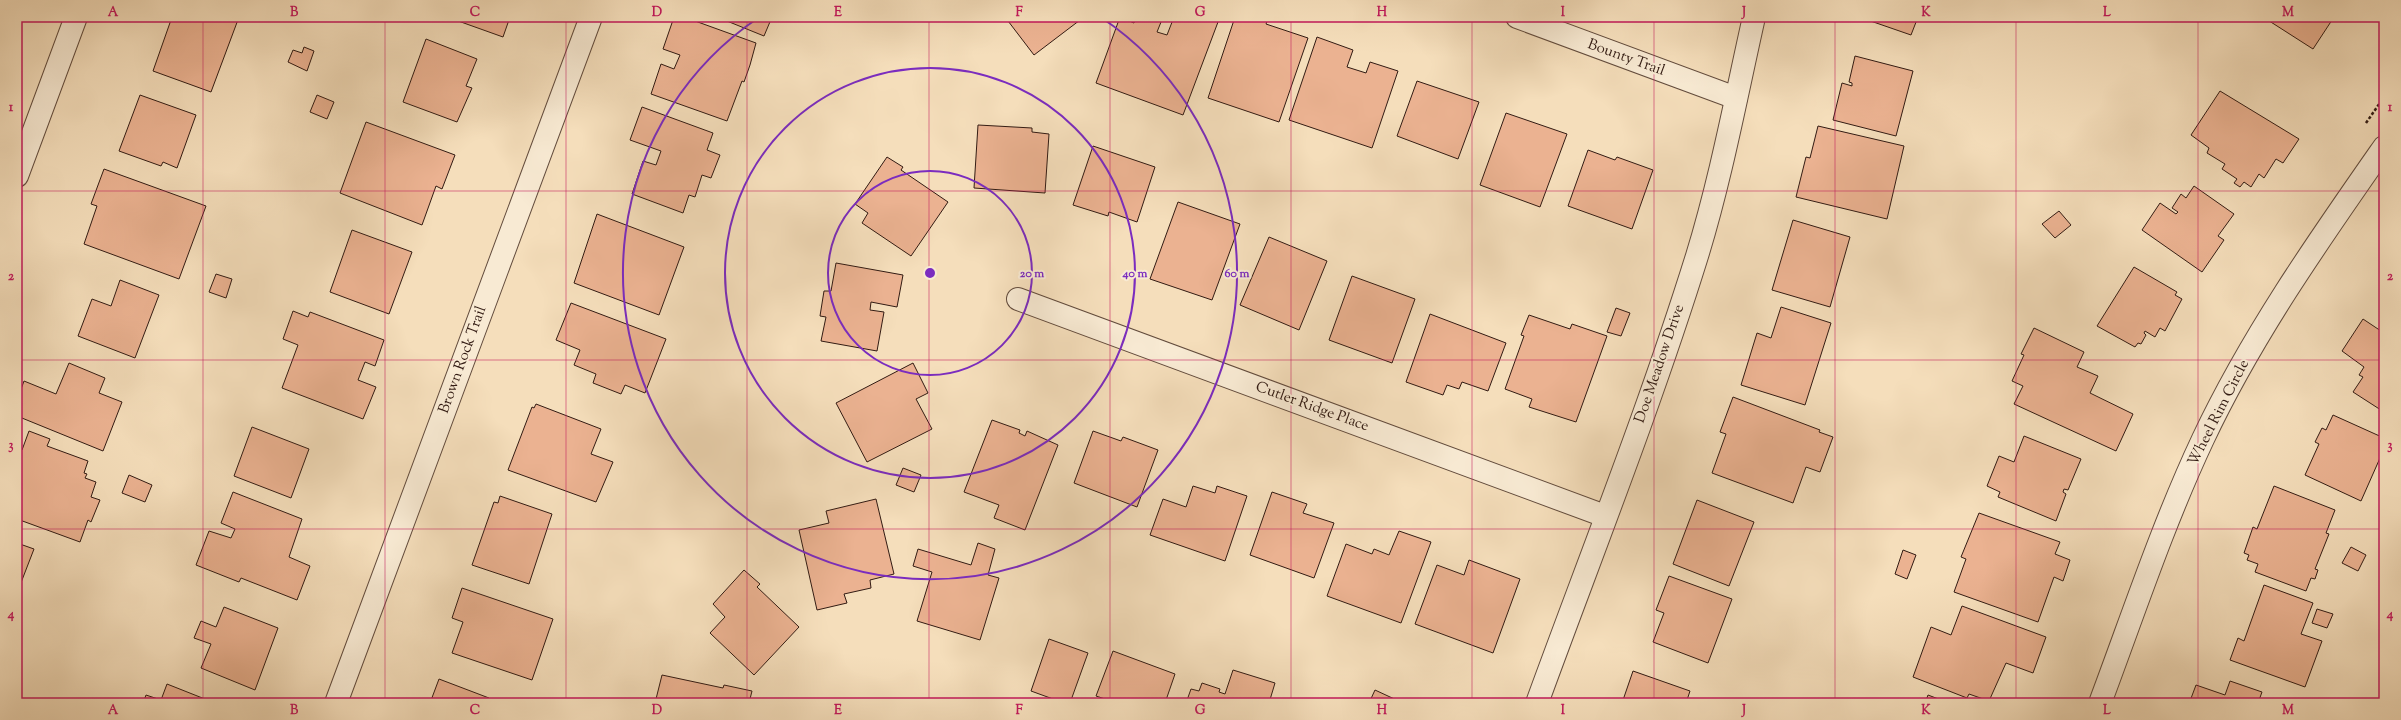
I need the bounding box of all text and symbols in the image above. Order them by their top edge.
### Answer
text: A [108,4,119,22]
text: B [290,4,299,22]
text: C [470,4,480,22]
text: D [652,4,662,22]
text: E [834,4,842,22]
text: F [1015,4,1023,22]
text: G [1195,4,1206,22]
text: H [1377,4,1388,22]
text: I [1561,4,1566,22]
text: J [1741,4,1746,22]
text: K [1921,4,1931,22]
text: L [2103,4,2111,22]
text: M [2282,4,2294,22]
street label: Bounty Trail [1584,34,1668,82]
text: 1 [9,99,14,117]
text: 1 [2388,99,2393,117]
text: 20 m [1020,265,1044,283]
text: 40 m [1122,265,1147,283]
text: 60 m [1225,265,1249,283]
centre of rings [923,266,937,280]
text: 2 [8,268,15,286]
text: 2 [2387,268,2394,286]
street label: Doe Meadow Drive [1630,302,1690,426]
street label: Brown Rock Trail [434,303,492,417]
street label: Wheel Rim Circle [2183,356,2255,470]
street label: Cutler Ridge Place [1252,377,1372,437]
text: 3 [8,437,14,455]
text: 3 [2387,437,2393,455]
text: 4 [7,606,15,624]
text: 4 [2386,606,2394,624]
text: A [108,702,119,720]
text: B [290,702,299,720]
text: C [470,702,480,720]
text: D [652,702,662,720]
text: E [834,702,842,720]
text: F [1015,702,1023,720]
text: G [1195,702,1206,720]
text: H [1377,702,1388,720]
text: I [1561,702,1566,720]
text: J [1741,702,1746,720]
text: K [1921,702,1931,720]
text: L [2103,702,2111,720]
text: M [2282,702,2294,720]

